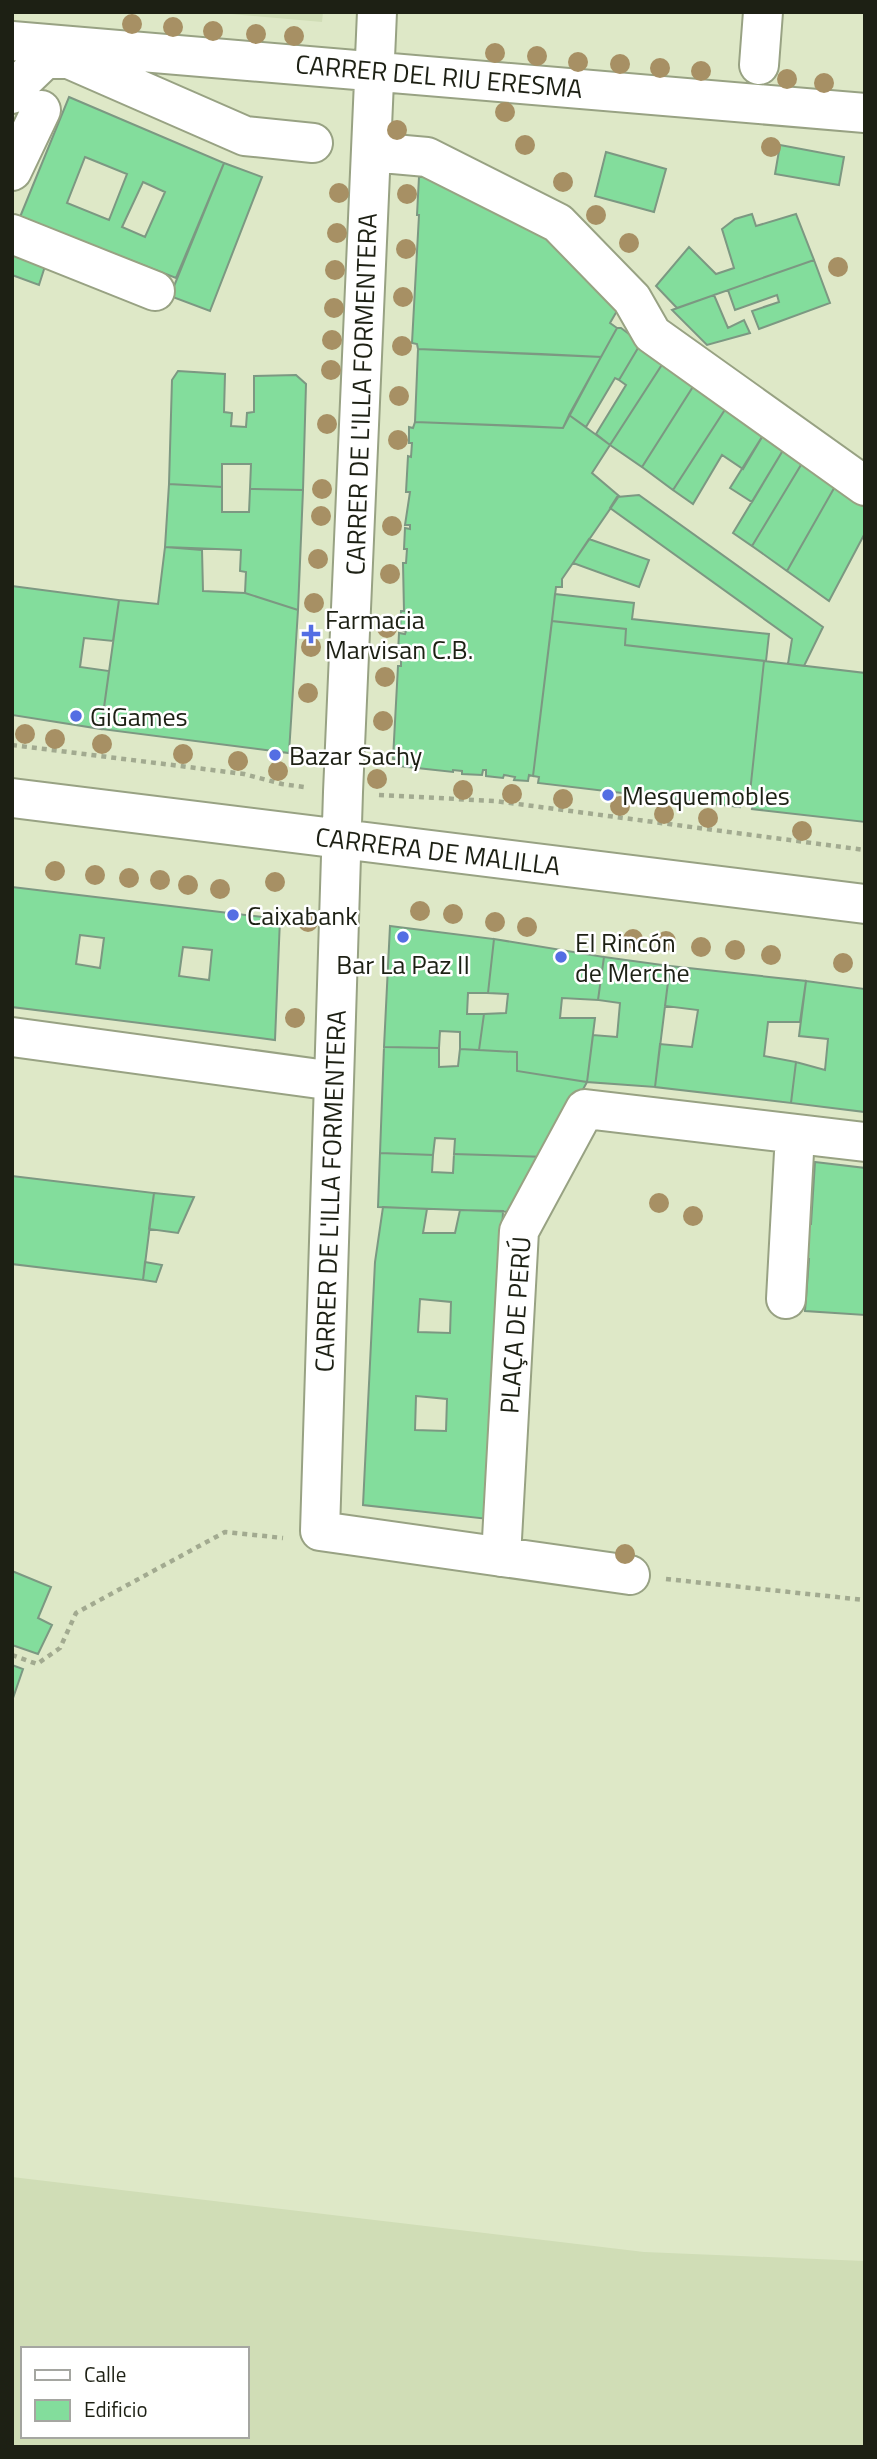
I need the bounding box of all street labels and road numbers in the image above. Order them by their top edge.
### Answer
street label: CARRER DEL RIU ERESMA [294,44,584,108]
street label: CARRER DE L'ILLA FORMENTERA [335,212,387,576]
street label: CARRERA DE MALILLA [313,817,563,885]
street label: CARRER DE L'ILLA FORMENTERA [304,1009,356,1373]
street label: PLAÇA DE PERÚ [489,1235,541,1415]

